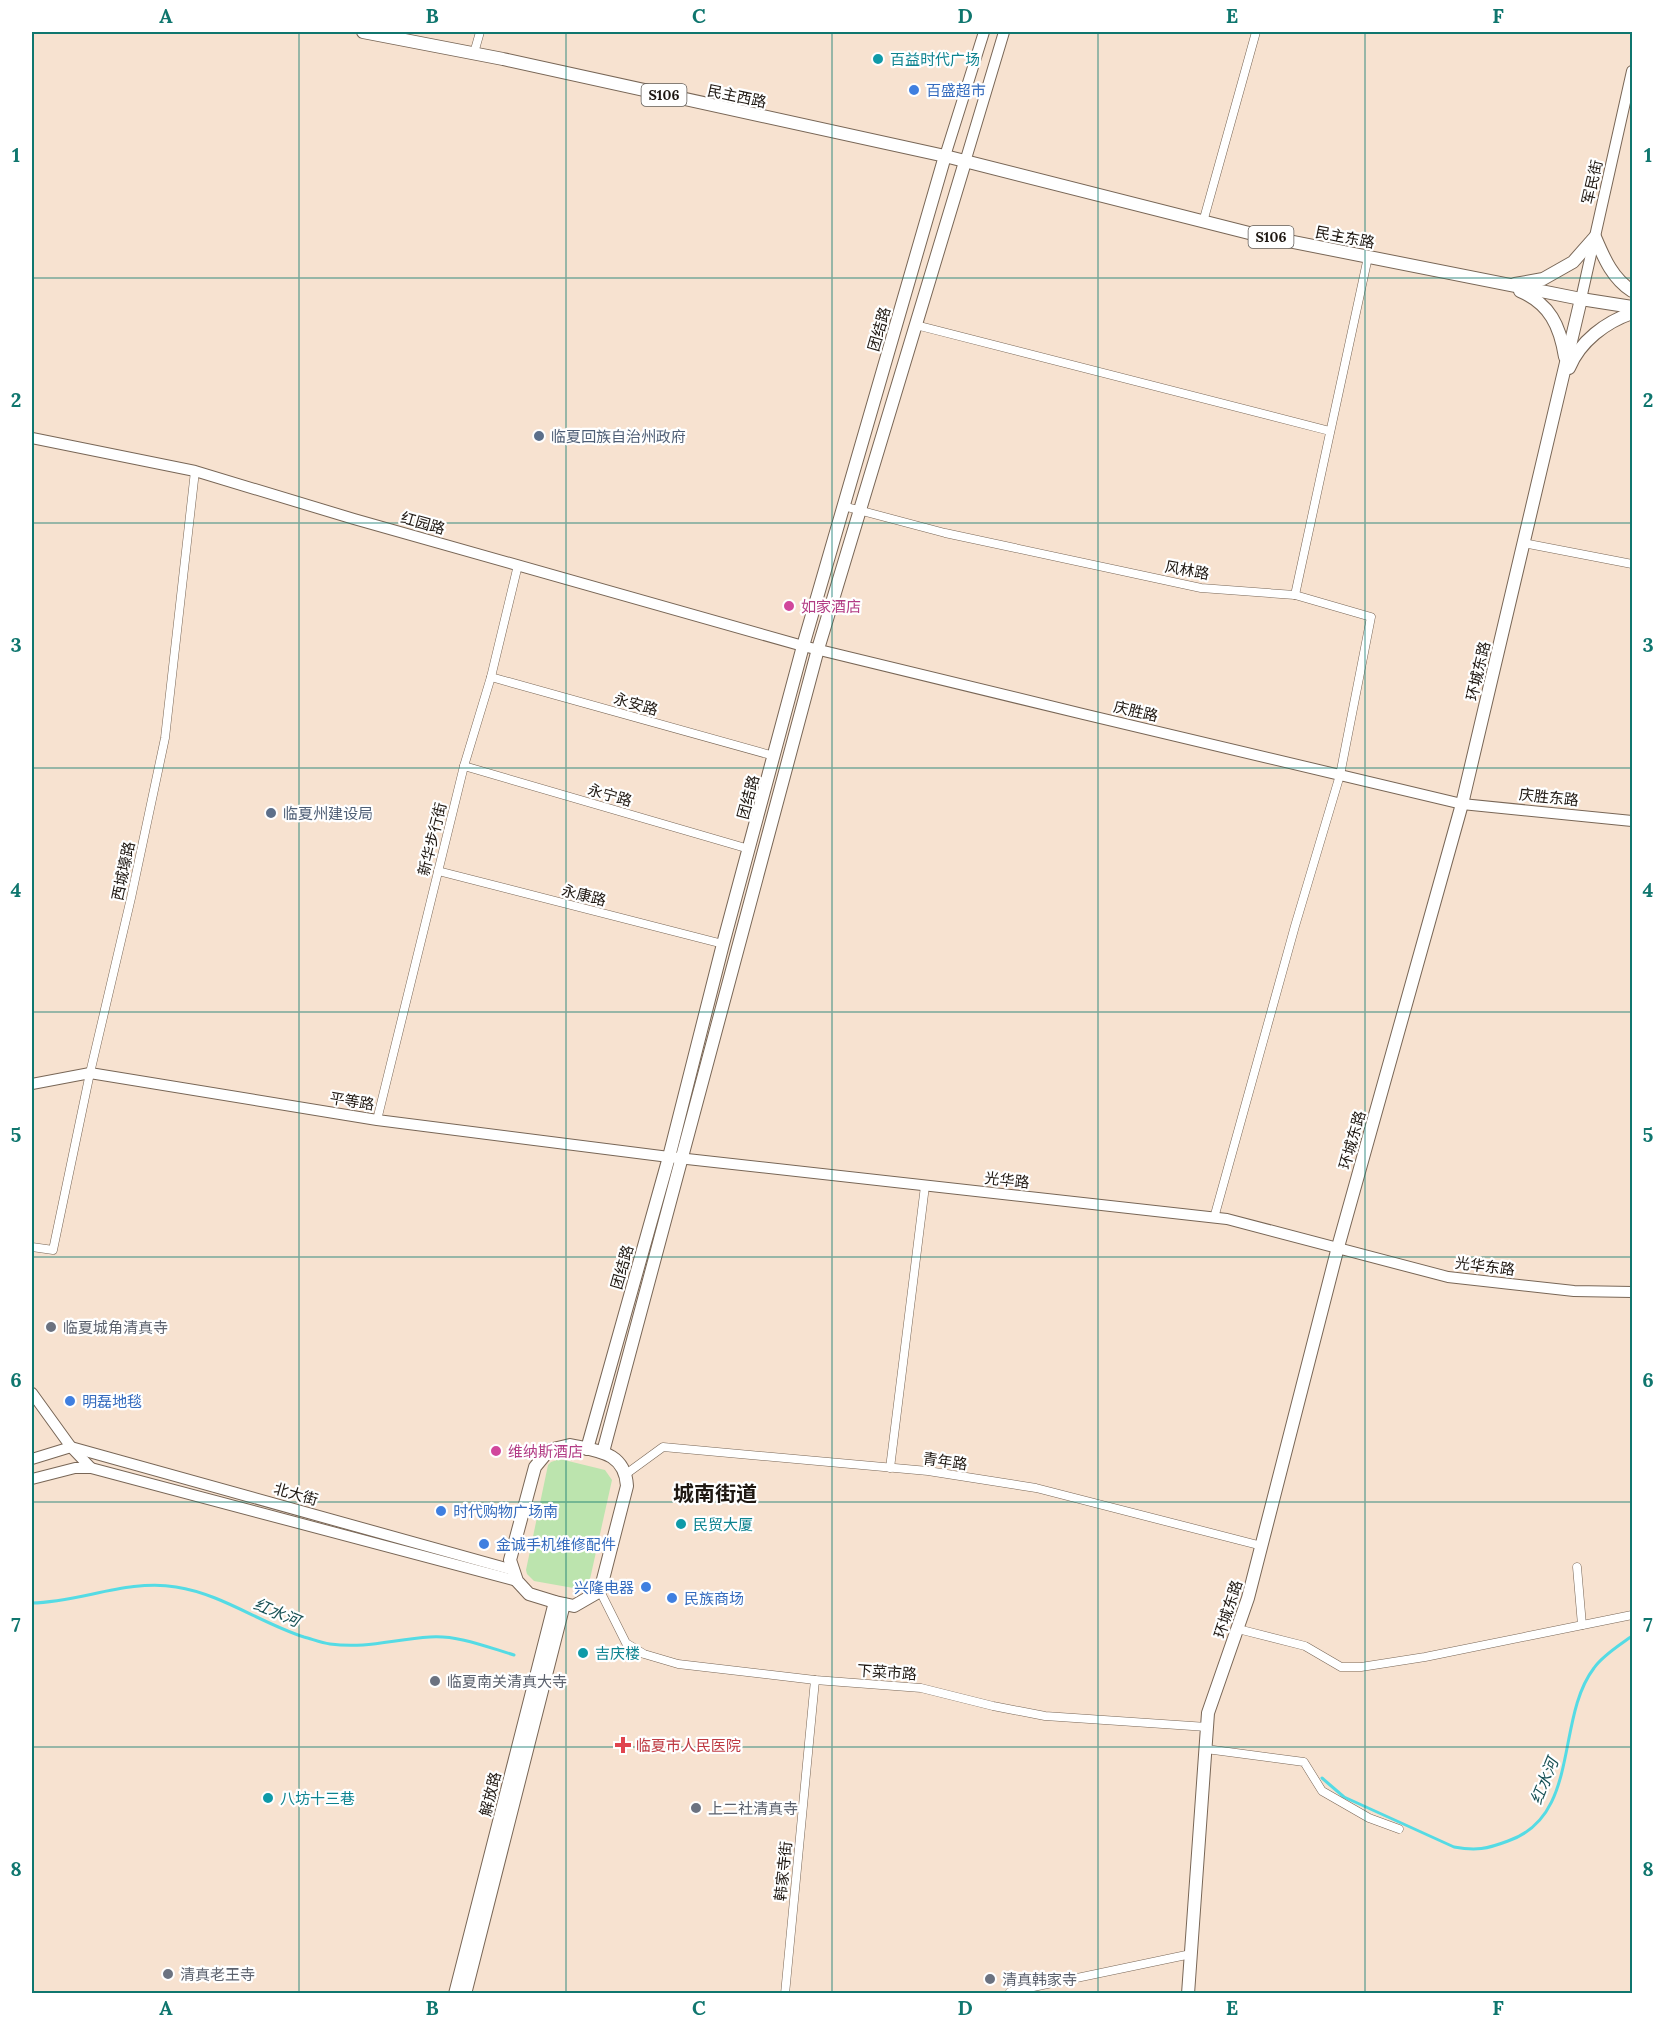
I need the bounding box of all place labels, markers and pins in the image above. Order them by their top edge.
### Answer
place label: 百益时代广场 [890,50,980,69]
marker: 百益时代广场 [871,52,885,66]
place label: 百盛超市 [926,81,986,100]
marker: 百盛超市 [907,83,921,97]
place label: 临夏回族自治州政府 [551,427,686,446]
marker: 临夏回族自治州政府 [532,429,546,443]
place label: 如家酒店 [801,597,861,616]
marker: 如家酒店 [782,599,796,613]
place label: 临夏州建设局 [283,804,373,823]
marker: 临夏州建设局 [264,806,278,820]
place label: 临夏城角清真寺 [63,1318,168,1337]
marker: 临夏城角清真寺 [44,1320,58,1334]
place label: 明磊地毯 [82,1392,142,1411]
marker: 明磊地毯 [63,1394,77,1408]
place label: 维纳斯酒店 [508,1442,583,1461]
marker: 维纳斯酒店 [489,1444,503,1458]
place label: 时代购物广场南 [453,1502,558,1521]
marker: 时代购物广场南 [434,1504,448,1518]
place label: 民贸大厦 [693,1515,753,1534]
marker: 民贸大厦 [674,1517,688,1531]
place label: 金诚手机维修配件 [496,1535,616,1554]
marker: 金诚手机维修配件 [477,1537,491,1551]
place label: 兴隆电器 [574,1578,634,1597]
marker: 兴隆电器 [639,1580,653,1594]
place label: 民族商场 [684,1589,744,1608]
marker: 民族商场 [665,1591,679,1605]
place label: 吉庆楼 [595,1644,640,1663]
marker: 吉庆楼 [576,1646,590,1660]
place label: 临夏南关清真大寺 [447,1672,567,1691]
marker: 临夏南关清真大寺 [428,1674,442,1688]
marker: 临夏市人民医院 [614,1736,632,1754]
place label: 临夏市人民医院 [636,1736,741,1755]
place label: 八坊十三巷 [280,1789,355,1808]
marker: 八坊十三巷 [261,1791,275,1805]
place label: 上二社清真寺 [708,1799,798,1818]
marker: 上二社清真寺 [689,1801,703,1815]
place label: 清真老王寺 [180,1965,255,1984]
marker: 清真老王寺 [161,1967,175,1981]
place label: 清真韩家寺 [1002,1970,1077,1989]
marker: 清真韩家寺 [983,1972,997,1986]

